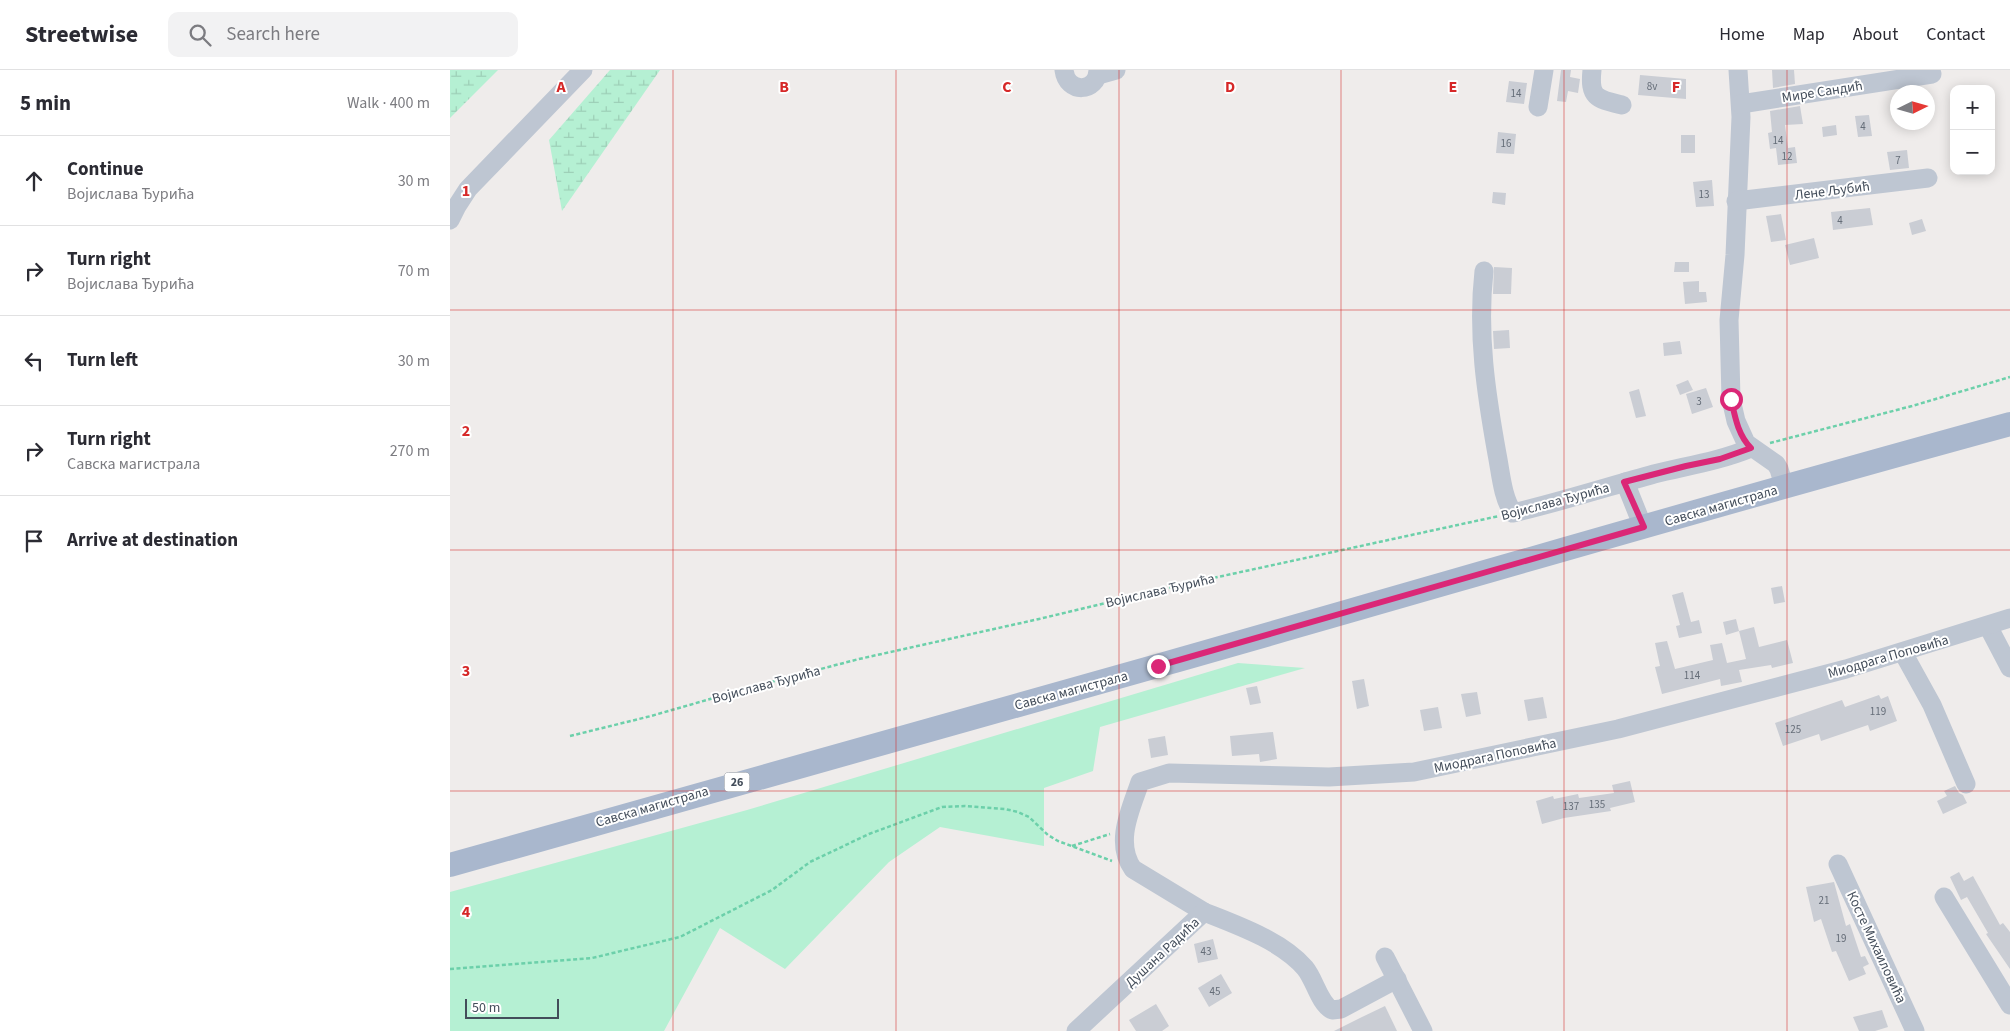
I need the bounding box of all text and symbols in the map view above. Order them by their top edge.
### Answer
search box [168,12,518,57]
text: Streetwise [25,17,138,52]
icon: search [186,21,214,49]
text: Search here [226,21,320,48]
text: Home [1719,22,1765,47]
text: Map [1793,22,1825,47]
text: About [1853,22,1898,47]
text: Contact [1926,22,1985,47]
text: A [555,76,566,98]
text: B [779,76,789,98]
text: C [1002,76,1012,98]
text: D [1225,76,1235,98]
text: E [1449,76,1457,98]
text: F [1672,76,1680,98]
street label: Мире Сандић [1780,76,1864,108]
house number: 8v [1647,79,1657,94]
north arrow [1890,85,1935,130]
map controls [1950,85,1995,175]
button: + [1950,85,1995,130]
house number: 14 [1511,86,1522,101]
text: 5 min [20,88,71,118]
text: Walk · 400 m [347,92,430,114]
house number: 4 [1860,119,1866,134]
button: − [1950,130,1995,175]
house number: 14 [1773,133,1784,148]
house number: 16 [1501,136,1512,151]
house number: 12 [1782,149,1792,164]
house number: 7 [1895,153,1901,168]
text: Continue [67,156,144,183]
icon: ahead [20,167,48,195]
text: 30 m [398,170,430,192]
street label: Лене Љубић [1793,176,1871,206]
text: 1 [462,180,470,202]
text: Војислава Ђурића [67,183,194,205]
house number: 13 [1699,187,1709,202]
house number: 4 [1837,213,1843,228]
text: Turn right [67,246,151,273]
icon: right [20,257,48,285]
text: 70 m [398,260,430,282]
text: Војислава Ђурића [67,273,194,295]
icon: left [20,347,48,375]
text: Turn left [67,347,138,374]
text: 30 m [398,350,430,372]
route start [1720,388,1743,411]
house number: 3 [1696,394,1702,409]
text: 2 [462,420,470,442]
text: Turn right [67,426,151,453]
icon: right [20,437,48,465]
text: 270 m [390,440,430,462]
text: Савска магистрала [67,453,200,475]
street label: Војислава Ђурића [1499,478,1612,526]
street label: Савска магистрала [1662,480,1780,532]
icon: arrive [20,527,48,555]
text: Arrive at destination [67,527,238,554]
street label: Војислава Ђурића [1104,569,1217,613]
street label: Миодрага Поповића [1826,630,1951,684]
route end [1147,655,1170,678]
text: 3 [462,660,470,682]
street label: Војислава Ђурића [710,661,823,709]
street label: Савска магистрала [1012,666,1130,716]
house number: 114 [1684,668,1701,683]
house number: 119 [1870,704,1886,719]
house number: 125 [1785,722,1801,737]
street label: Миодрага Поповића [1432,733,1558,779]
road number: 26 [724,772,750,792]
street label: Савска магистрала [593,781,711,833]
house number: 135 [1589,797,1605,812]
house number: 137 [1563,799,1579,814]
street label: Косте Михаиловића [1841,888,1911,1007]
house number: 21 [1819,893,1829,908]
text: 4 [462,901,471,923]
street label: Душана Радића [1121,913,1204,992]
house number: 19 [1836,931,1846,946]
house number: 43 [1201,944,1211,959]
house number: 45 [1210,984,1220,999]
scale bar [465,996,559,1019]
text: 50 m [472,998,500,1018]

